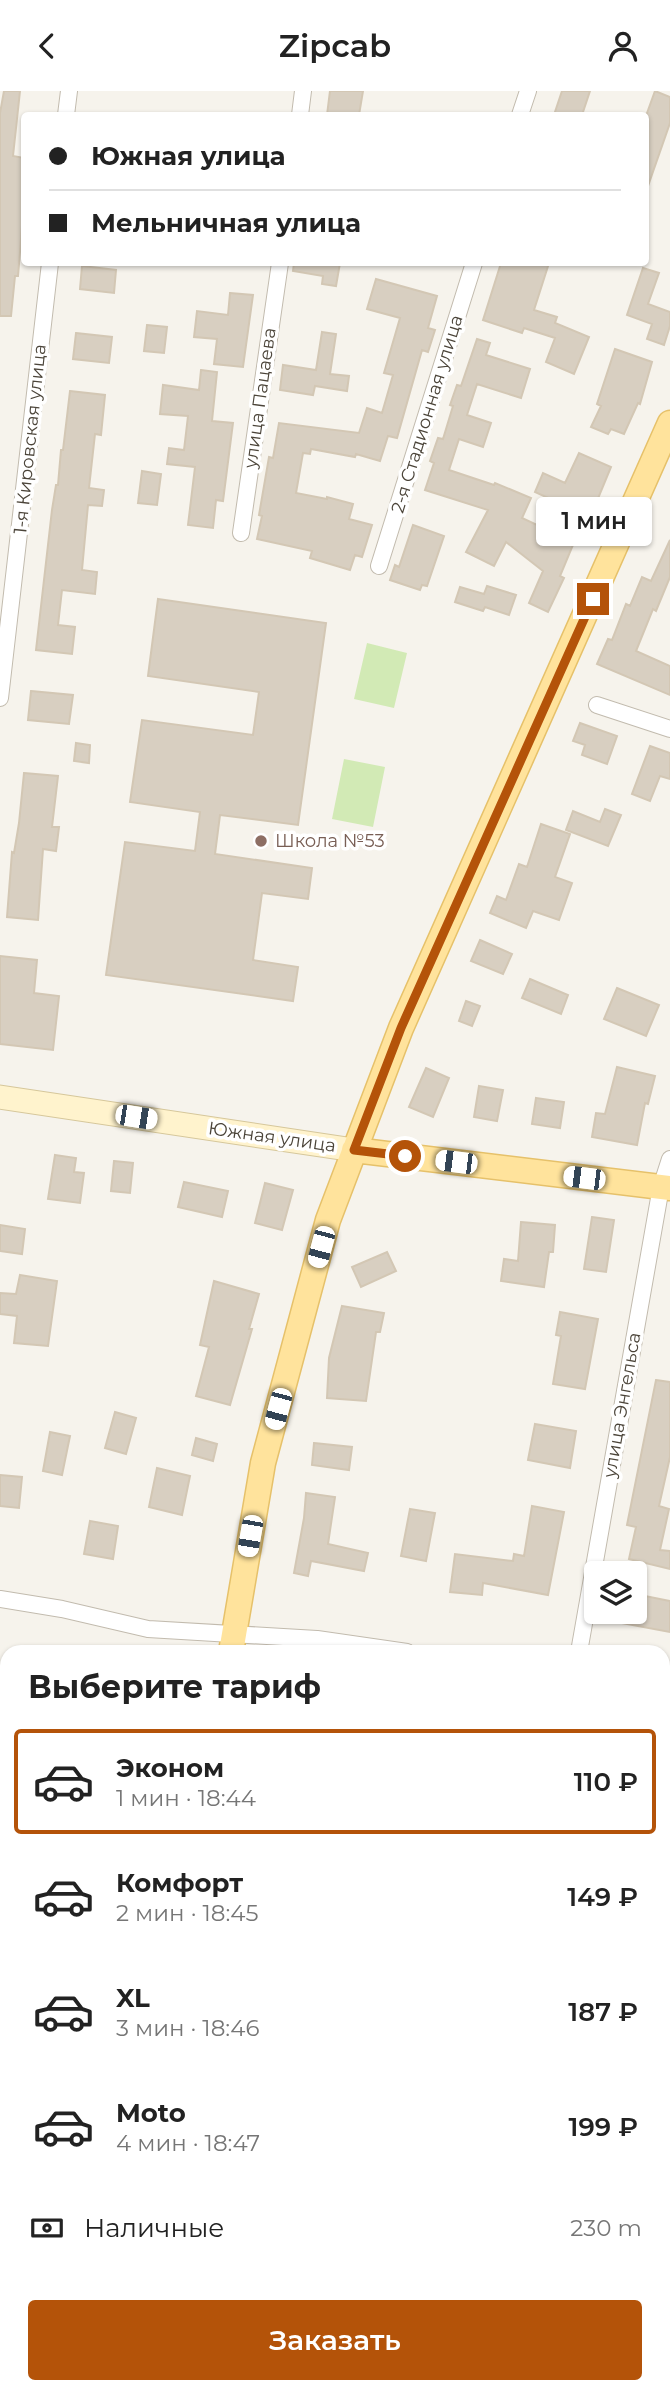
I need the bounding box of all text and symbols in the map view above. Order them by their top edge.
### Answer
text: Zipcab [279,26,391,65]
icon: back [28,27,66,65]
icon: person [604,27,642,65]
text: Южная улица [91,140,285,172]
text: Мельничная улица [91,207,361,239]
street label: 2-я Стадионная улица [386,312,468,516]
street label: улица Пацаева [239,326,281,471]
street label: 1-я Кировская улица [9,343,51,535]
callout: 1 мин [535,497,651,547]
text: 1 мин [561,507,627,535]
route end [577,583,609,615]
place label: Школа №53 [275,830,385,852]
marker: Школа №53 [253,833,269,849]
car [114,1103,159,1131]
street label: Южная улица [207,1117,337,1157]
route start [389,1140,421,1172]
car [434,1149,479,1175]
car [562,1165,607,1191]
car [306,1224,337,1270]
street label: улица Энгельса [598,1331,646,1480]
car [263,1386,294,1432]
car [237,1513,264,1559]
map controls [584,1561,647,1624]
button: layers [584,1561,647,1624]
text: Выберите тариф [28,1667,321,1706]
icon: car [32,1750,95,1813]
text: Эконом [116,1752,224,1784]
text: 110 ₽ [574,1766,638,1798]
text: 1 мин · 18:44 [116,1784,256,1812]
icon: car [32,1865,95,1928]
text: Комфорт [116,1867,243,1899]
text: 149 ₽ [567,1881,638,1913]
text: 2 мин · 18:45 [116,1899,258,1927]
icon: car [32,1980,95,2043]
text: XL [116,1982,150,2014]
text: 187 ₽ [568,1996,638,2028]
text: 3 мин · 18:46 [116,2014,259,2042]
icon: car [32,2095,95,2158]
text: Moto [116,2097,186,2129]
text: 199 ₽ [569,2111,638,2143]
text: 4 мин · 18:47 [116,2129,260,2157]
icon: cash [28,2209,66,2247]
text: Наличные [84,2212,224,2244]
text: 230 m [570,2214,642,2242]
button: Заказать [28,2300,642,2380]

